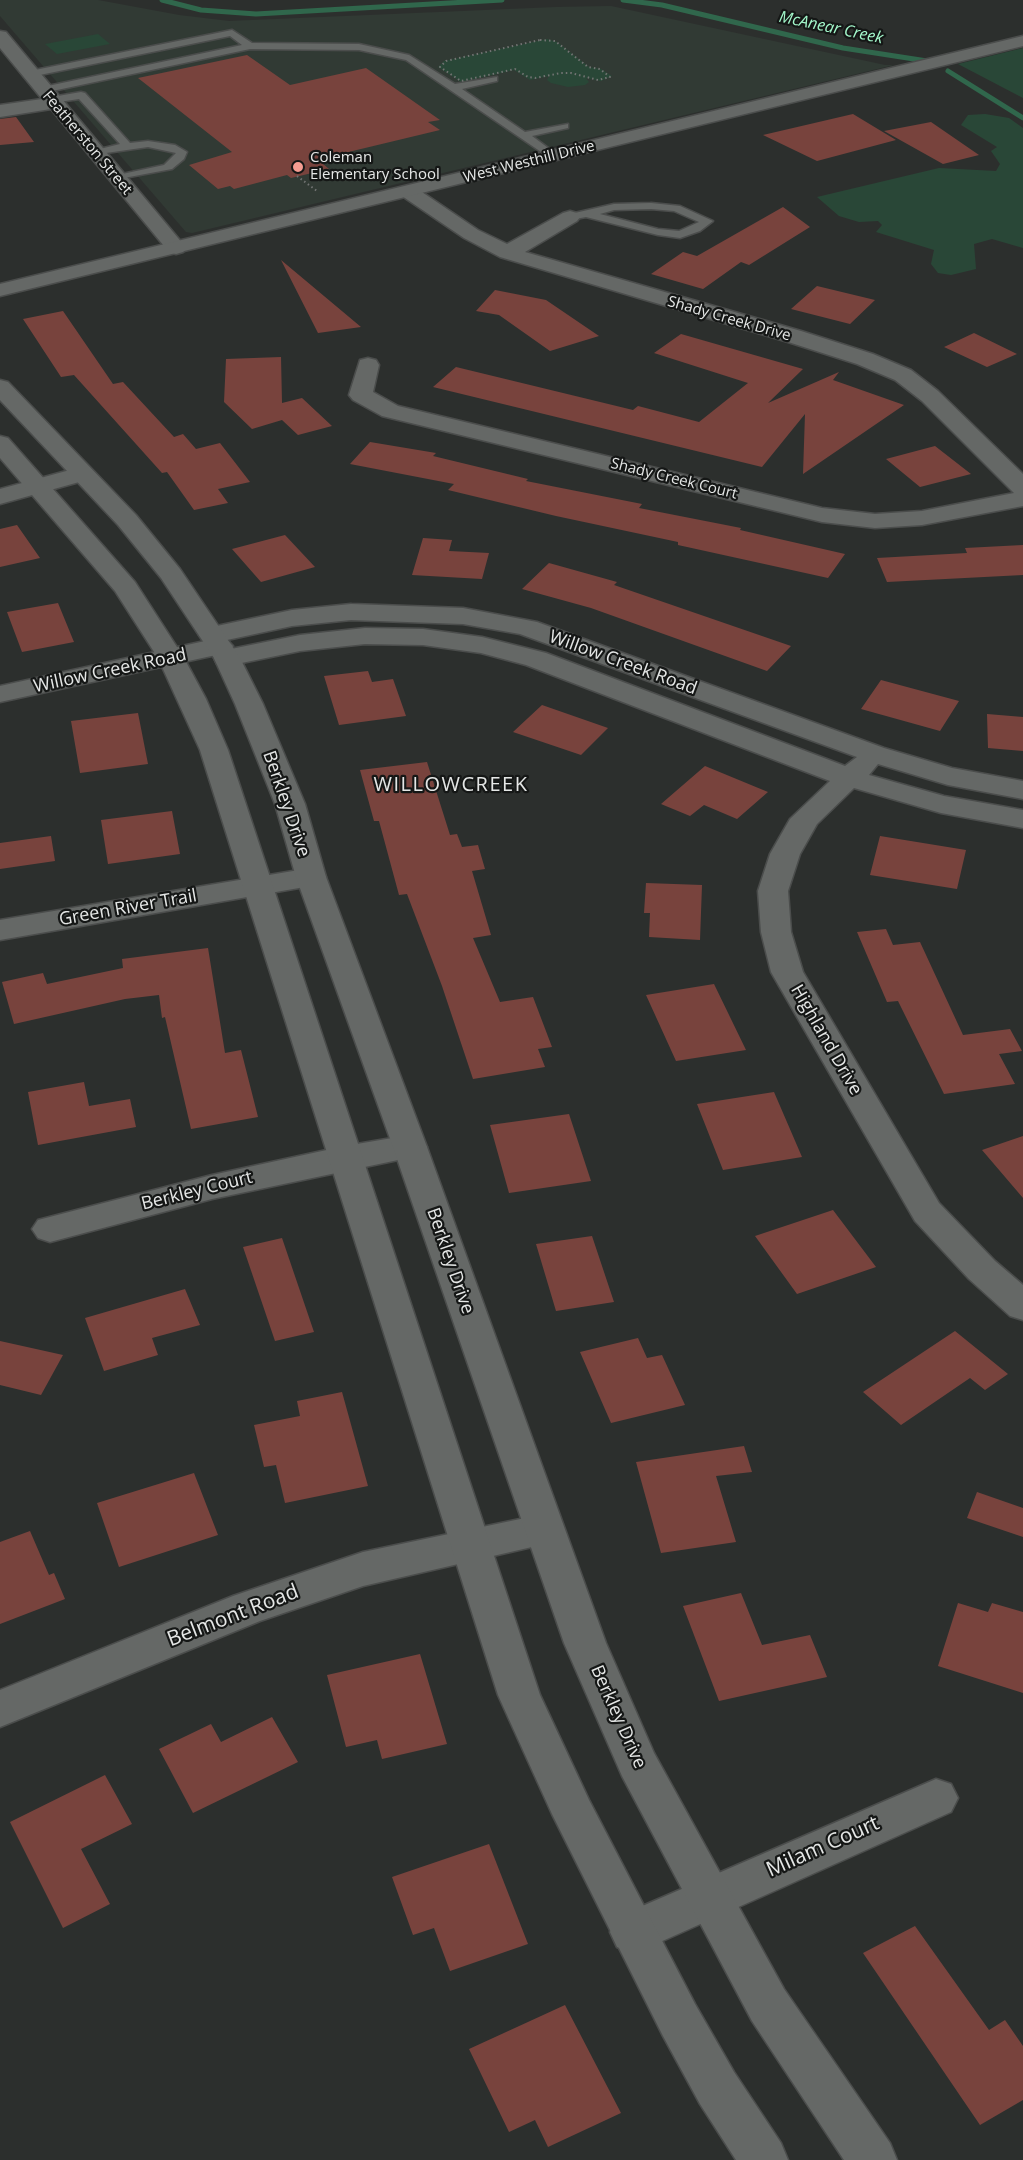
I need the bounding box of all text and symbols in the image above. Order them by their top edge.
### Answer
water label: McAnear Creek [777,8,885,48]
street label: Featherston Street [38,87,136,199]
street label: West Westhill Drive [462,137,596,187]
place label: Coleman Elementary School [310,149,440,184]
marker: Coleman Elementary School [291,160,305,174]
street label: Shady Creek Drive [665,293,793,345]
street label: Shady Creek Court [609,455,739,503]
street label: Willow Creek Road [546,626,700,700]
street label: Willow Creek Road [32,644,188,698]
street label: Berkley Drive [258,748,314,860]
district label: WILLOWCREEK [374,773,528,797]
street label: Green River Trail [57,885,199,931]
street label: Highland Drive [786,981,866,1099]
street label: Berkley Court [139,1167,255,1215]
street label: Berkley Drive [422,1205,478,1317]
street label: Belmont Road [164,1579,302,1653]
street label: Berkley Drive [586,1662,650,1772]
street label: Milam Court [763,1811,883,1883]

